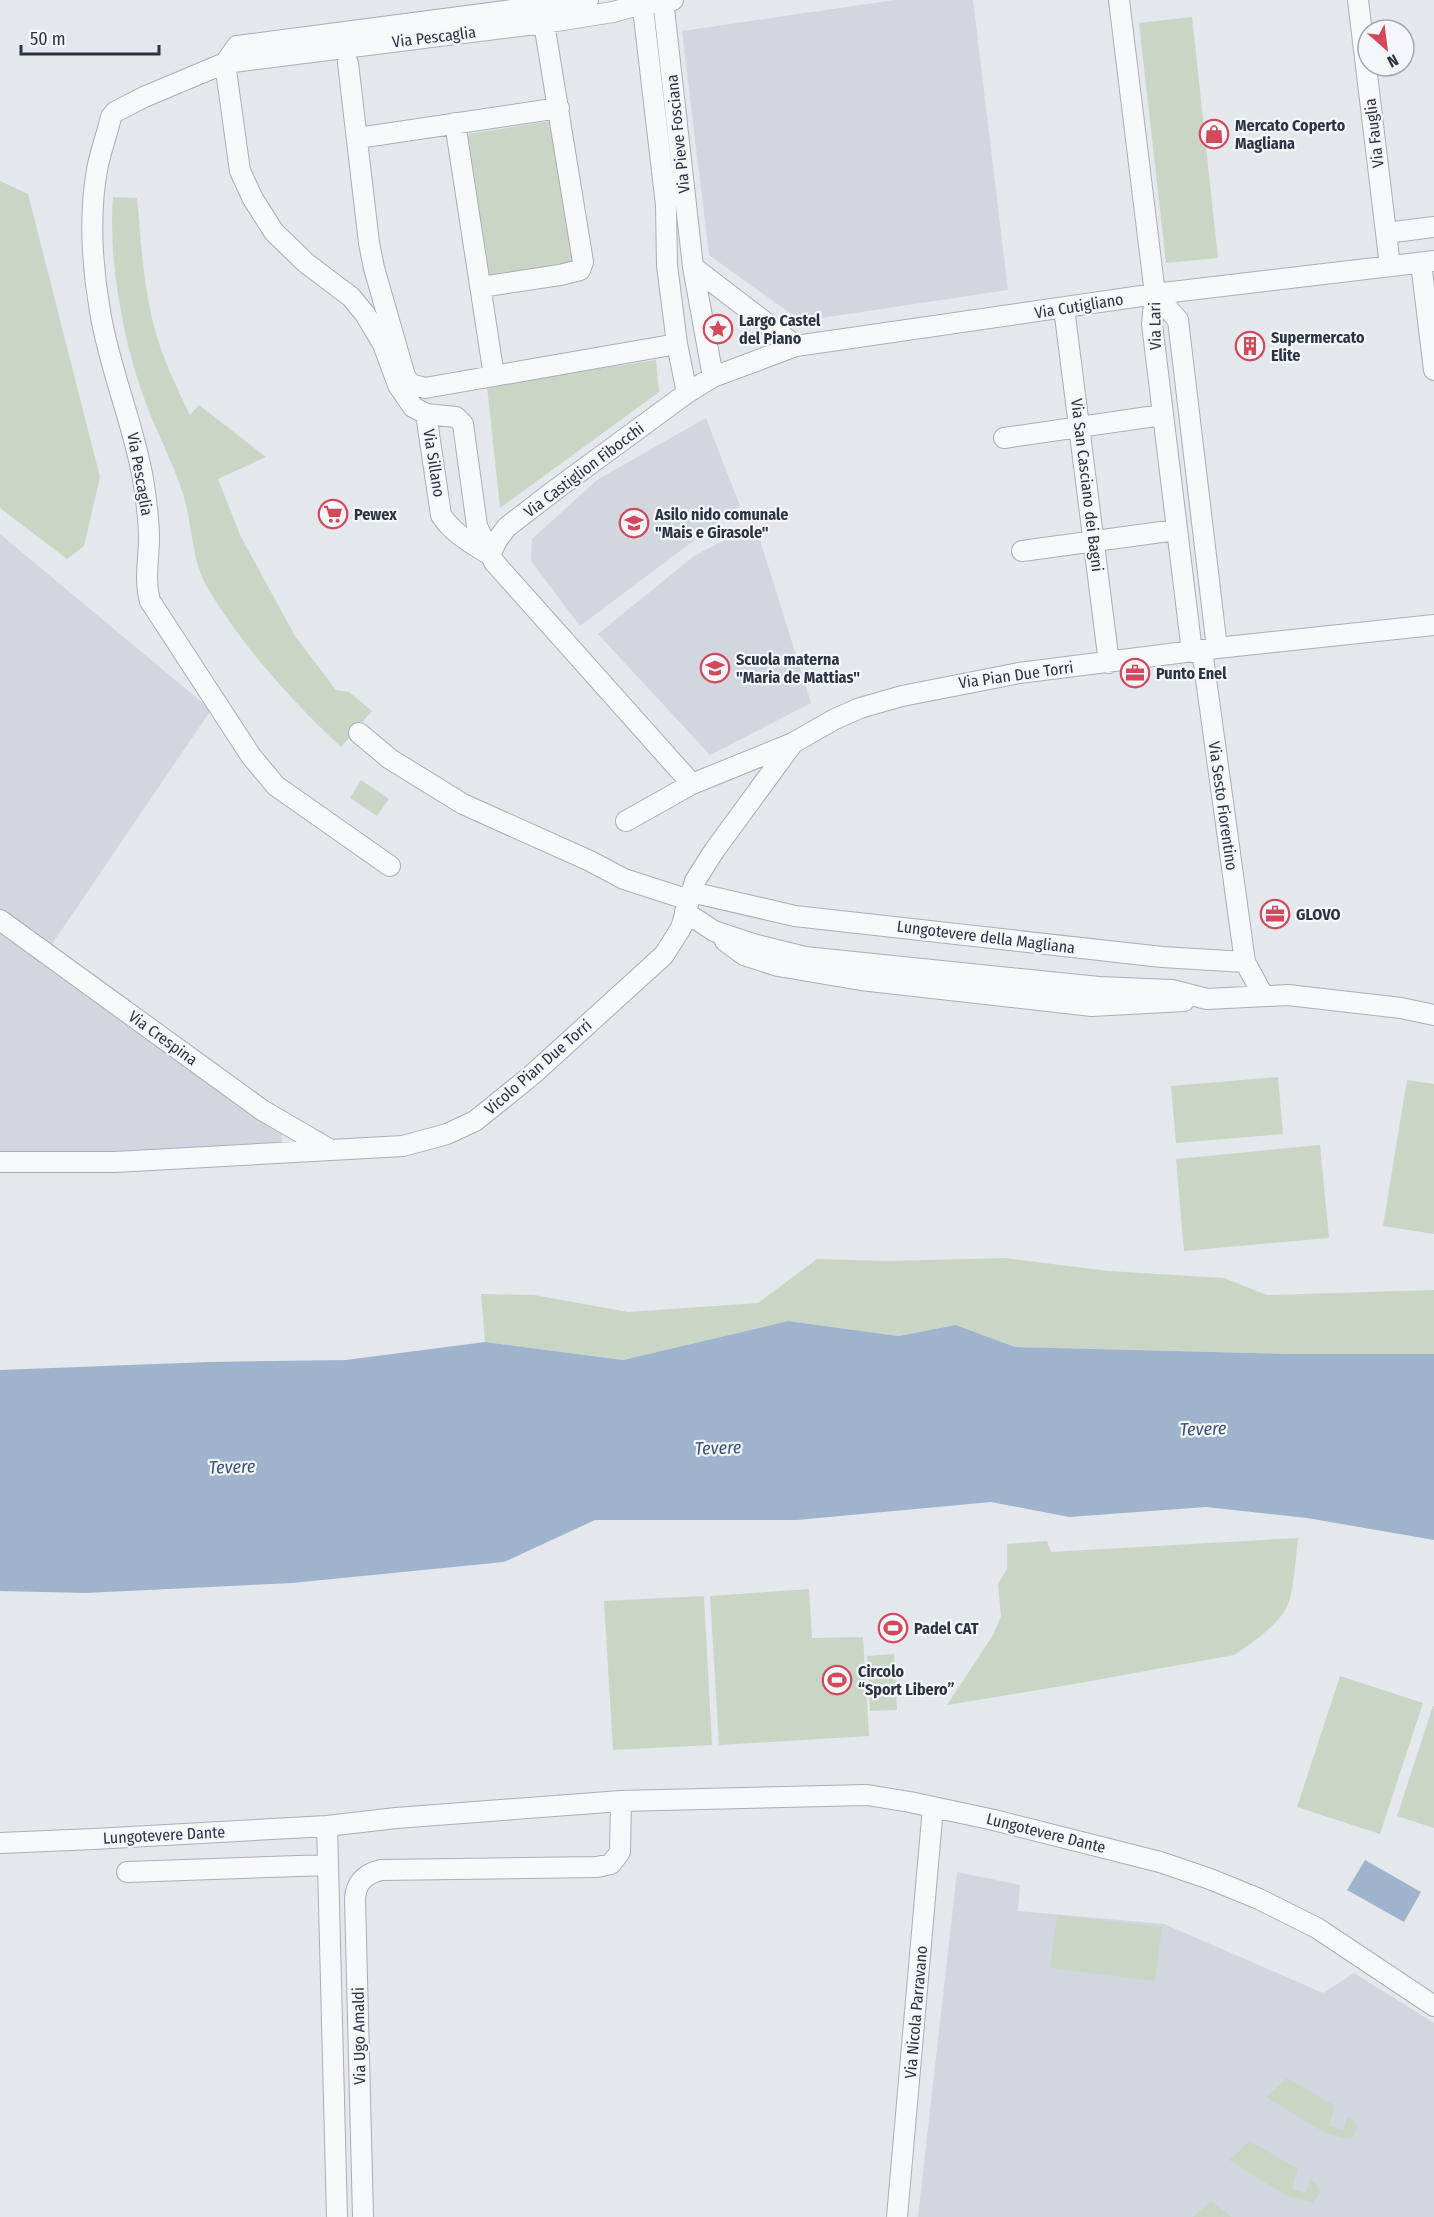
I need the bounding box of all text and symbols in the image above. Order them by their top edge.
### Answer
scale bar [21,18,159,56]
north arrow [1356,18,1416,78]
street label: Via Pescaglia [391,22,477,52]
text: 50 m [30,28,66,50]
text: N [1384,50,1402,71]
street label: Via Pieve Fosciana [662,73,694,194]
street label: Via Fauglia [1360,97,1388,169]
place label: Mercato Coperto Magliana [1235,116,1346,153]
shop icon: Mercato Coperto Magliana [1198,118,1230,150]
street label: Via Cutigliano [1033,290,1125,322]
street label: Via Lari [1145,302,1165,350]
place label: Largo Castel del Piano [739,311,821,348]
place icon: Largo Castel del Piano [702,313,734,345]
place label: Supermercato Elite [1271,328,1365,365]
building icon: Supermercato Elite [1234,330,1266,362]
street label: Via San Casciano dei Bagni [1067,397,1107,573]
street label: Via Castiglion Fibocchi [520,419,648,521]
street label: Via Sillano [419,428,449,498]
street label: Via Pescaglia [123,431,157,517]
supermarket icon: Pewex [317,498,349,530]
place label: Pewex [354,505,397,524]
place label: Asilo nido comunale "Mais e Girasole" [654,505,788,542]
school or university icon: Asilo nido comunale "Mais e Girasole" [618,507,650,539]
place label: Scuola materna "Maria de Mattias" [736,650,860,687]
school or university icon: Scuola materna "Maria de Mattias" [699,652,731,684]
office icon: Punto Enel [1119,657,1151,689]
street label: Via Pian Due Torri [957,658,1075,692]
place label: Punto Enel [1156,664,1227,683]
street label: Via Sesto Fiorentino [1205,740,1241,872]
office icon: GLOVO [1259,898,1291,930]
place label: GLOVO [1296,905,1341,924]
street label: Lungotevere della Magliana [896,917,1076,957]
street label: Via Crespina [125,1007,201,1069]
street label: Vicolo Pian Due Torri [481,1015,595,1119]
water label: Tevere [1179,1417,1227,1441]
water label: Tevere [694,1436,742,1460]
water label: Tevere [208,1455,256,1479]
sports icon: Padel CAT [877,1612,909,1644]
place label: Padel CAT [914,1619,979,1638]
place label: Circolo “Sport Libero” [858,1662,954,1699]
sports icon: Circolo “Sport Libero” [821,1664,853,1696]
street label: Lungotevere Dante [984,1809,1108,1857]
street label: Lungotevere Dante [102,1822,226,1848]
street label: Via Nicola Parravano [901,1945,931,2079]
street label: Via Ugo Amaldi [349,1987,369,2085]

